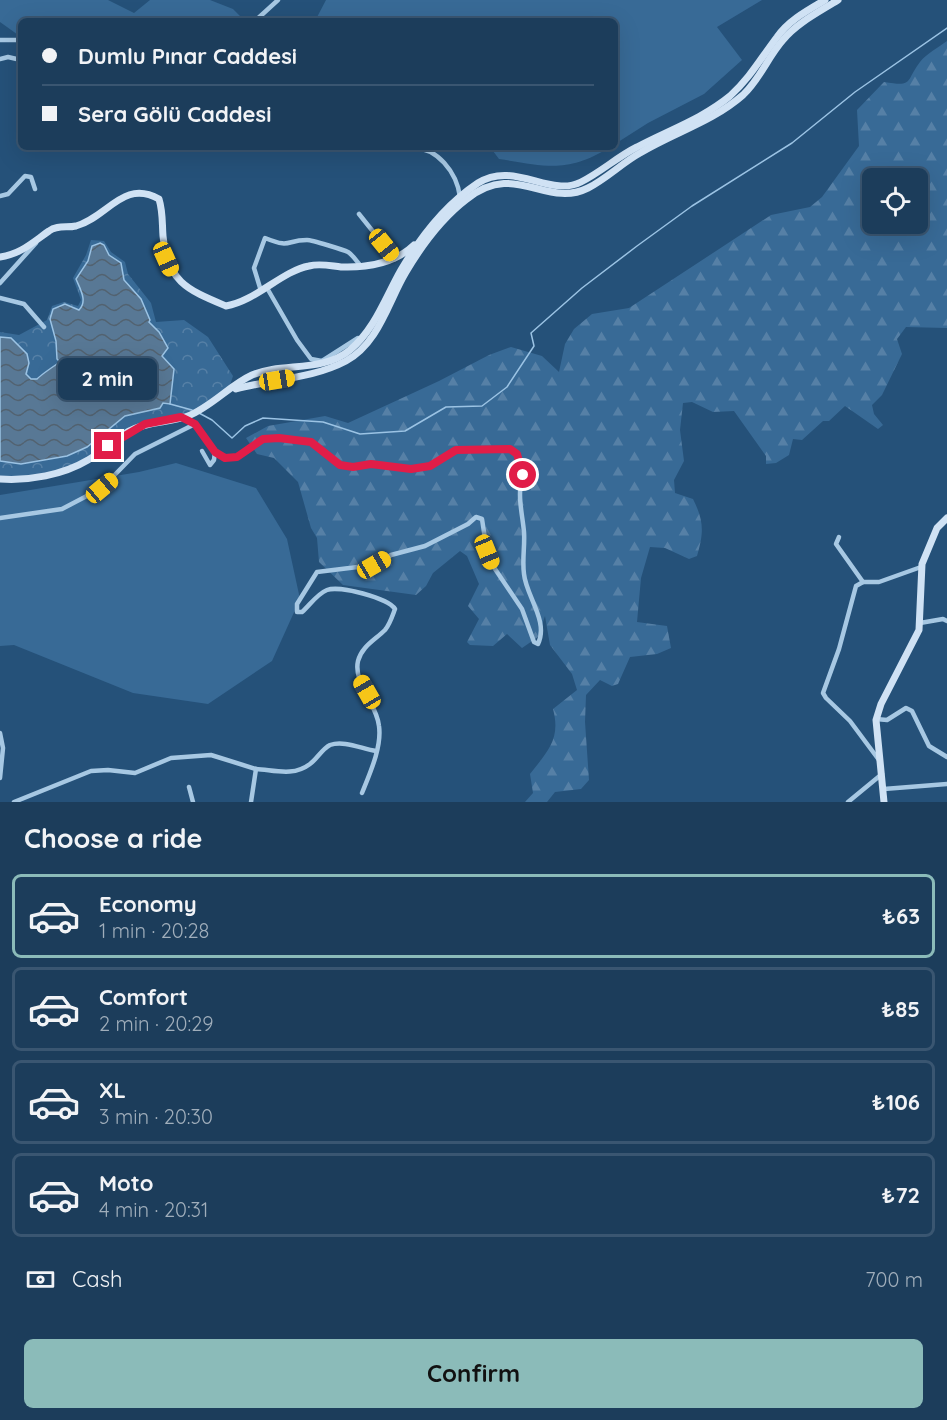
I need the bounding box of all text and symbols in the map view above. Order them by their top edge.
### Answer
text: Dumlu Pınar Caddesi [78,42,297,70]
text: Sera Gölü Caddesi [78,100,271,128]
map controls [862,168,928,234]
button: locate [862,168,928,234]
car [366,225,402,265]
car [150,239,182,279]
callout: 2 min [58,359,158,401]
text: 2 min [81,366,134,391]
car [258,368,296,392]
route end [94,432,121,459]
route start [509,461,536,488]
car [82,470,122,506]
car [472,532,502,572]
car [354,548,394,582]
car [350,672,384,712]
text: Choose a ride [24,821,202,855]
icon: car [27,889,81,943]
text: Economy [99,890,197,918]
text: ₺63 [882,902,920,930]
text: 1 min · 20:28 [99,918,209,943]
icon: car [27,982,81,1036]
text: Comfort [99,983,188,1011]
text: ₺85 [881,995,920,1023]
text: 2 min · 20:29 [99,1011,213,1036]
icon: car [27,1075,81,1129]
text: XL [99,1076,126,1104]
text: ₺106 [872,1088,920,1116]
text: 3 min · 20:30 [99,1104,213,1129]
icon: car [27,1168,81,1222]
text: Moto [99,1169,153,1197]
text: ₺72 [881,1181,920,1209]
text: 4 min · 20:31 [99,1197,209,1222]
icon: cash [24,1263,57,1296]
text: Cash [72,1265,123,1293]
text: 700 m [865,1267,923,1292]
button: Confirm [24,1339,923,1408]

